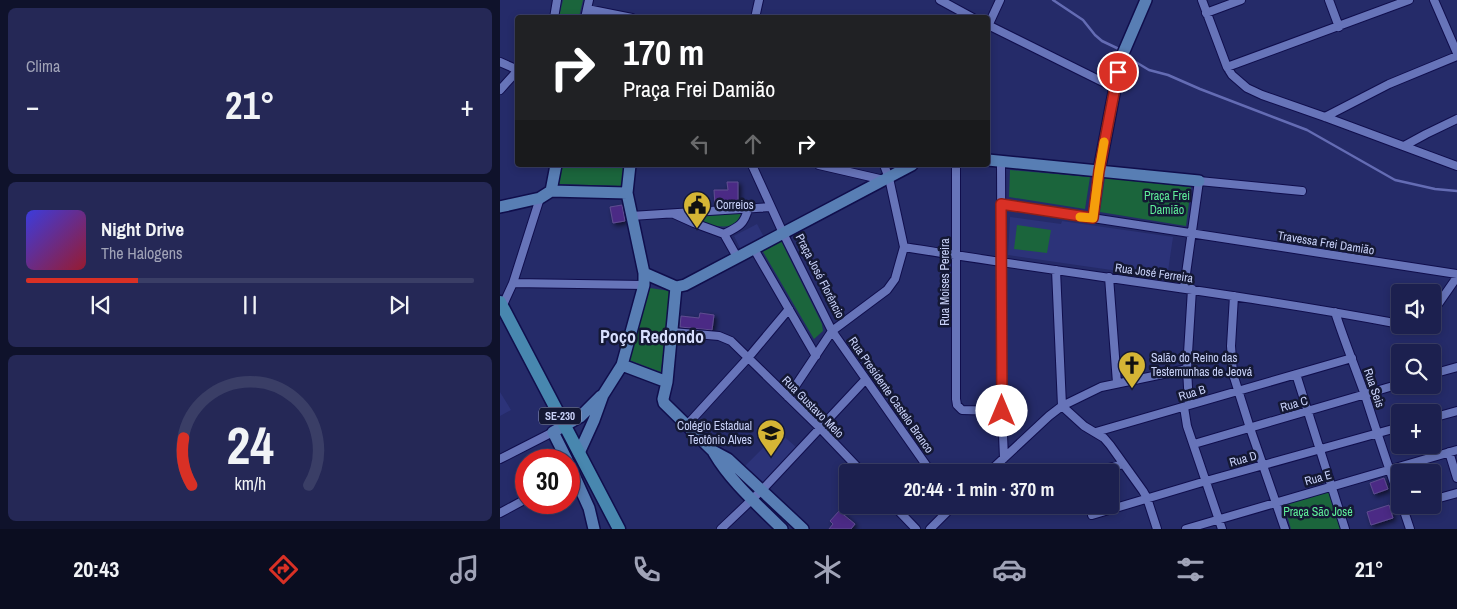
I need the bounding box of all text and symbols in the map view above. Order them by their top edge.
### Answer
text: 170 m [623,29,704,76]
icon: right [540,35,605,100]
pin [1097,51,1139,93]
text: Clima [26,55,60,77]
icon: arrive [1104,58,1132,86]
text: Praça Frei Damião [623,74,775,104]
text: 21° [225,80,275,131]
text: − [26,87,39,125]
text: + [461,87,474,125]
icon: left [686,130,714,158]
icon: ahead [739,130,767,158]
icon: right [792,130,820,158]
park label: Praça Frei Damião [1144,188,1190,218]
public building icon: Correios [682,190,712,229]
place label: Correios [716,197,754,213]
text: Night Drive [101,216,184,242]
street label: Travessa Frei Damião [1277,227,1375,259]
street label: Praça José Florêncio [792,231,848,321]
street label: Rua Moises Pereira [937,238,953,326]
text: The Halogens [101,242,183,264]
street label: Rua José Ferreira [1114,260,1195,286]
map controls [1391,284,1441,514]
button: sound [1391,284,1441,334]
icon: previous [87,291,115,319]
icon: pause [236,291,264,319]
icon: next [385,291,413,319]
district label: Poço Redondo [600,324,704,349]
street label: Rua Presidente Castelo Branco [845,334,937,456]
button: search [1391,344,1441,394]
church icon: Salão do Reino das Testemunhas de Jeová [1117,350,1147,389]
place label: Salão do Reino das Testemunhas de Jeová [1151,350,1253,380]
street label: Rua Seis [1360,366,1388,410]
street label: Rua Gustavo Melo [779,373,847,441]
street label: Rua B [1177,381,1208,405]
position arrow [975,384,1027,436]
street label: Rua C [1278,392,1310,416]
button: + [1391,404,1441,454]
road number: SE-230 [539,408,581,424]
text: 24 [226,410,274,480]
place label: Colégio Estadual Teotônio Alves [677,418,752,448]
school or university icon: Colégio Estadual Teotônio Alves [756,418,786,457]
street label: Rua D [1227,447,1259,471]
speed limit sign: 30 [515,449,580,514]
button: − [1391,464,1441,514]
street label: Rua E [1303,467,1333,489]
text: km/h [234,472,266,496]
text: 20:44 · 1 min · 370 m [904,476,1054,502]
park label: Praça São José [1283,504,1353,520]
icon: directions [266,552,301,587]
icon: music [447,552,482,587]
icon: phone [629,552,664,587]
icon: climate [810,552,845,587]
icon: car [992,552,1027,587]
icon: filters [1173,552,1208,587]
text: 20:43 [73,554,119,584]
text: 21° [1355,554,1384,584]

